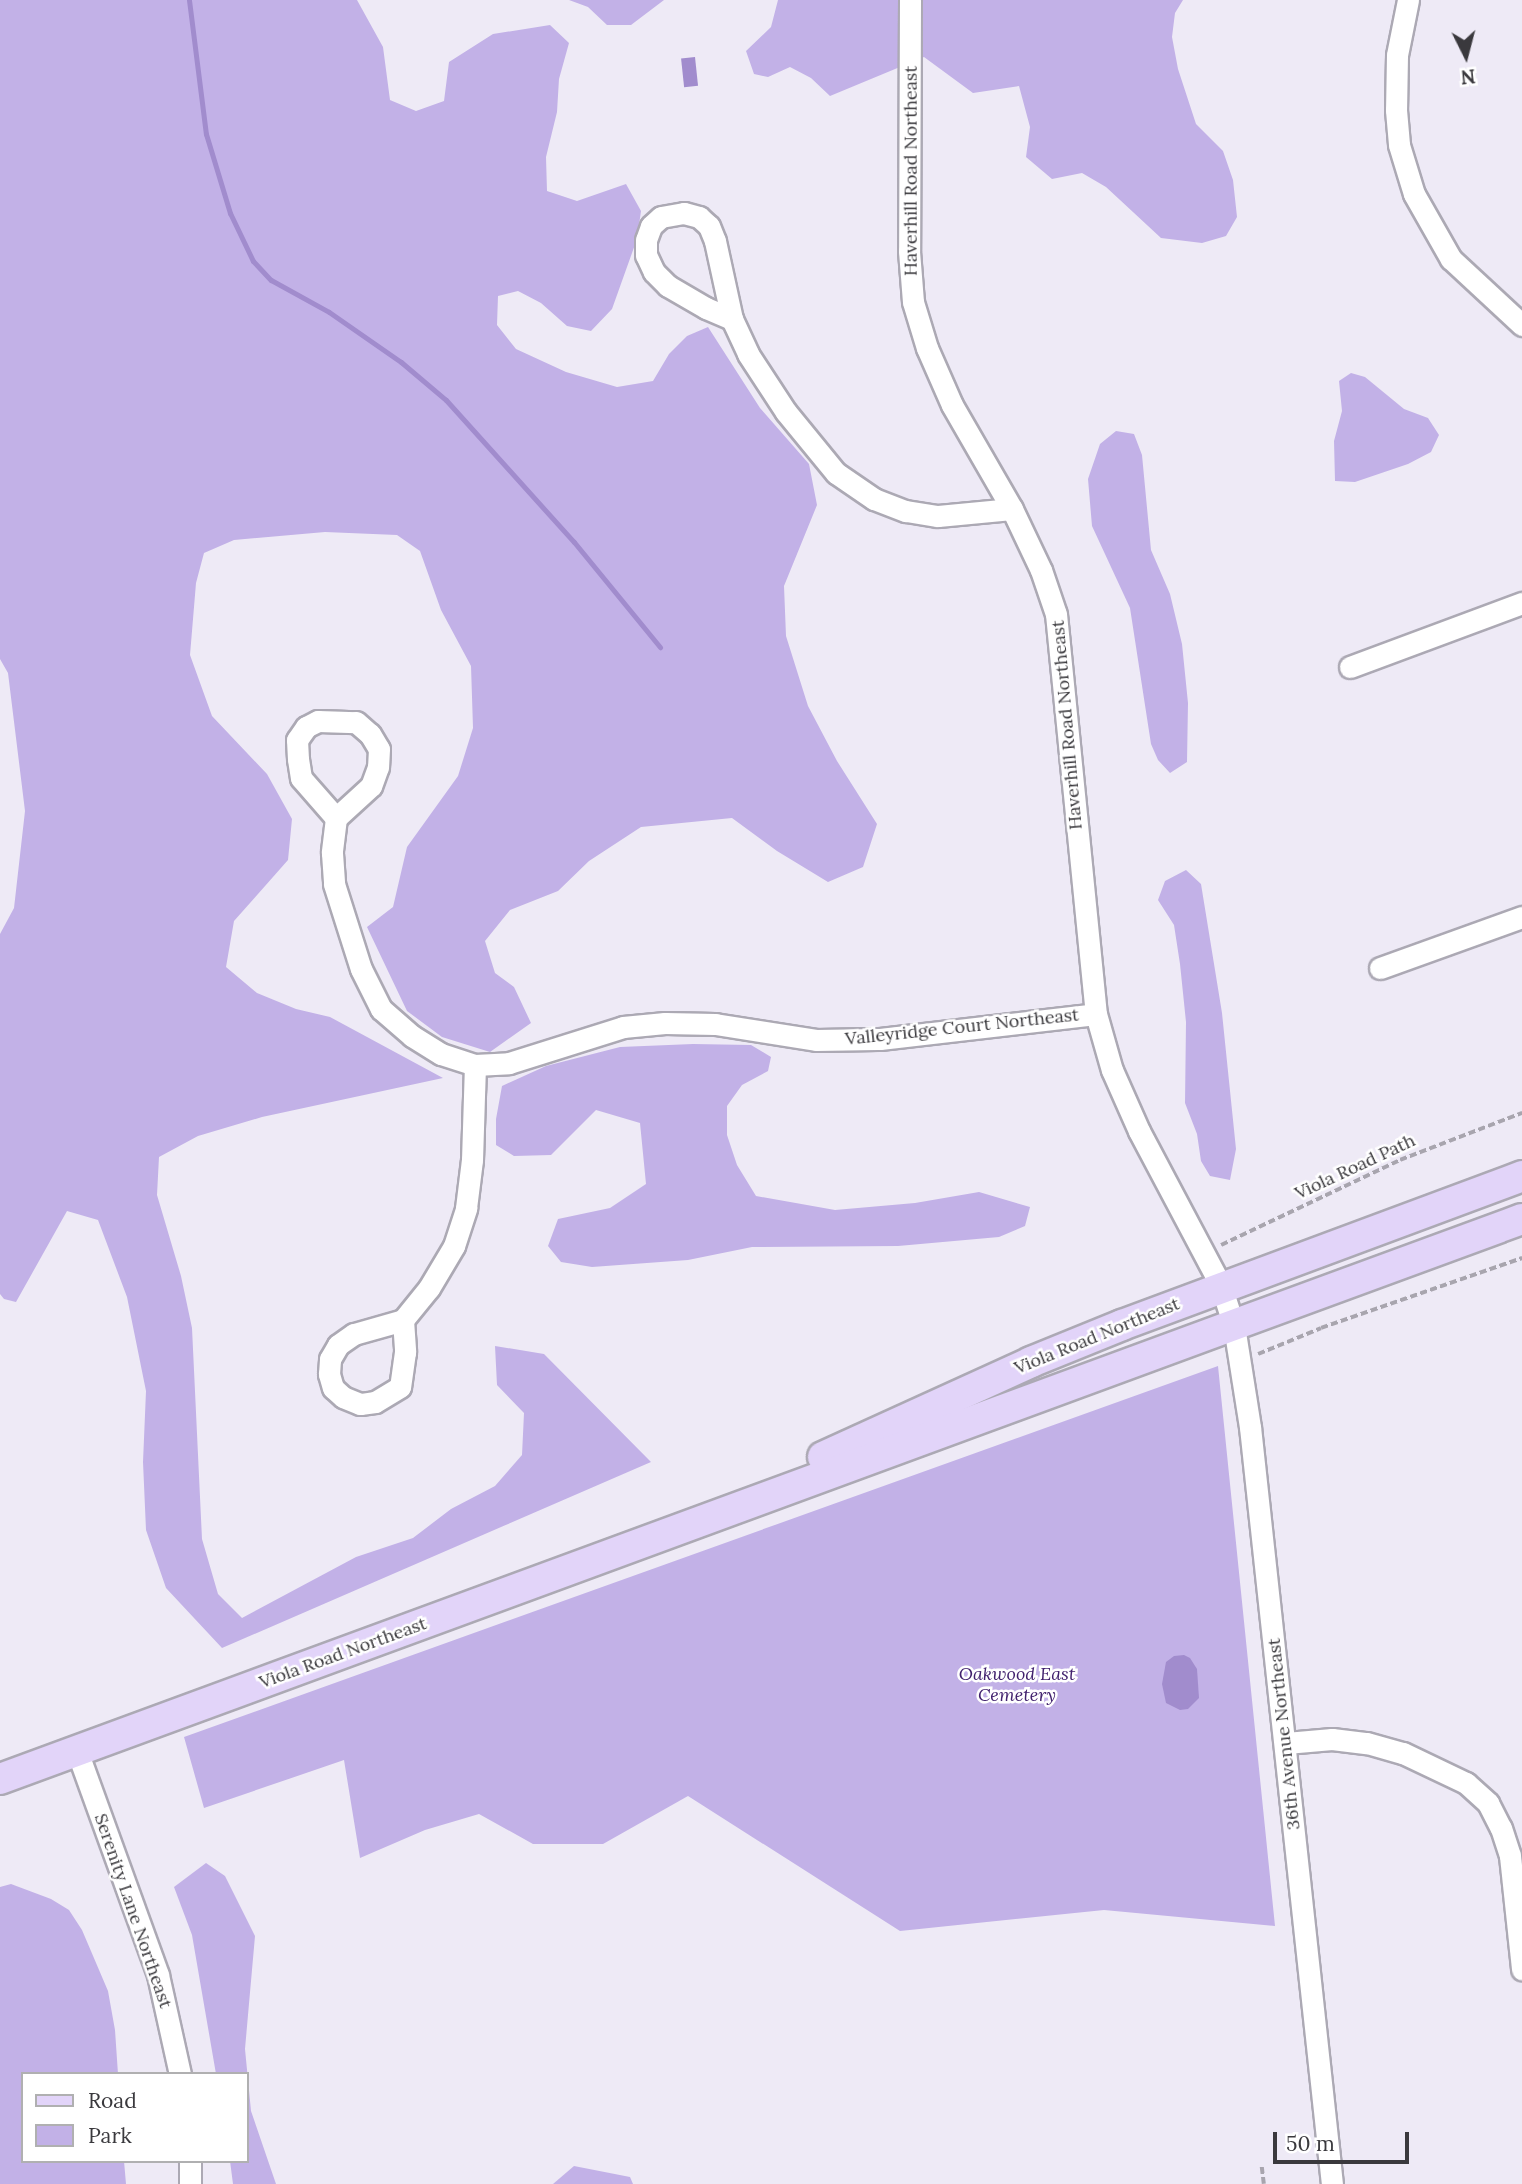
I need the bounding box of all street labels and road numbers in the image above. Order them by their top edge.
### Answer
street label: Haverhill Road Northeast [900,66,922,276]
street label: Haverhill Road Northeast [1047,619,1087,831]
street label: Valleyridge Court Northeast [844,1004,1080,1050]
street label: Viola Road Path [1291,1130,1419,1204]
street label: Viola Road Northeast [1011,1293,1183,1379]
street label: Viola Road Northeast [256,1613,430,1693]
street label: 36th Avenue Northeast [1263,1637,1305,1831]
street label: Serenity Lane Northeast [90,1811,176,2011]

